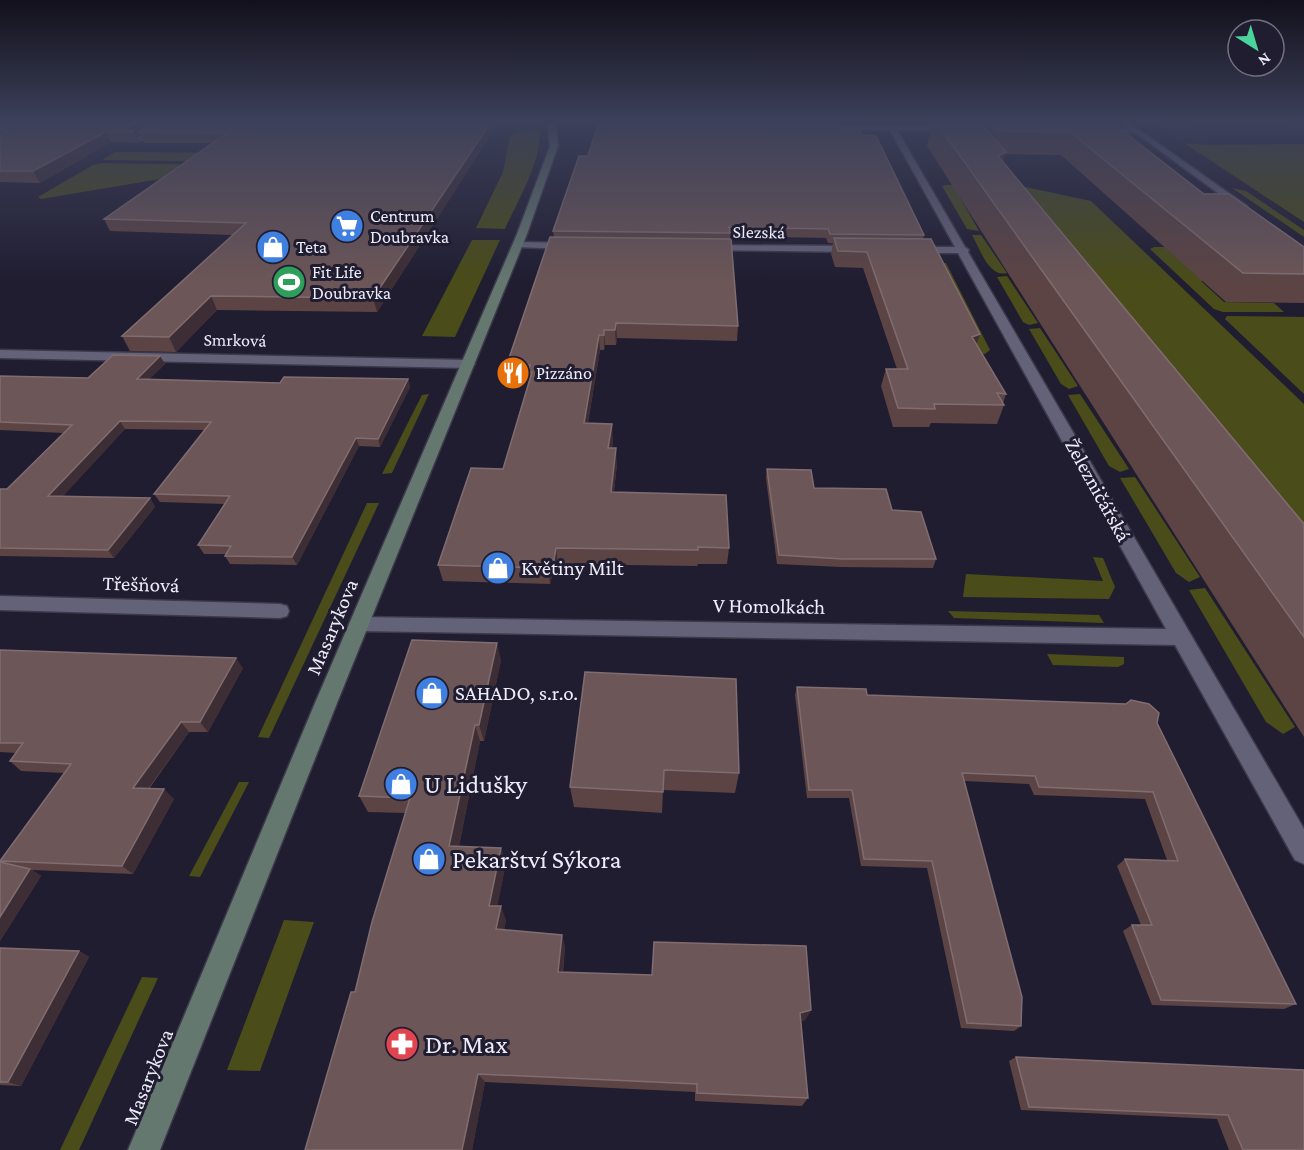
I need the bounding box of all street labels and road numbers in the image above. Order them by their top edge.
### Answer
street label: Slezská [733,222,785,242]
street label: Smrková [203,329,267,351]
street label: Železničářská [1060,434,1136,546]
street label: Třešňová [102,571,180,597]
street label: Masarykova [301,575,363,679]
street label: V Homolkách [713,593,825,619]
street label: Masarykova [118,1025,178,1129]

